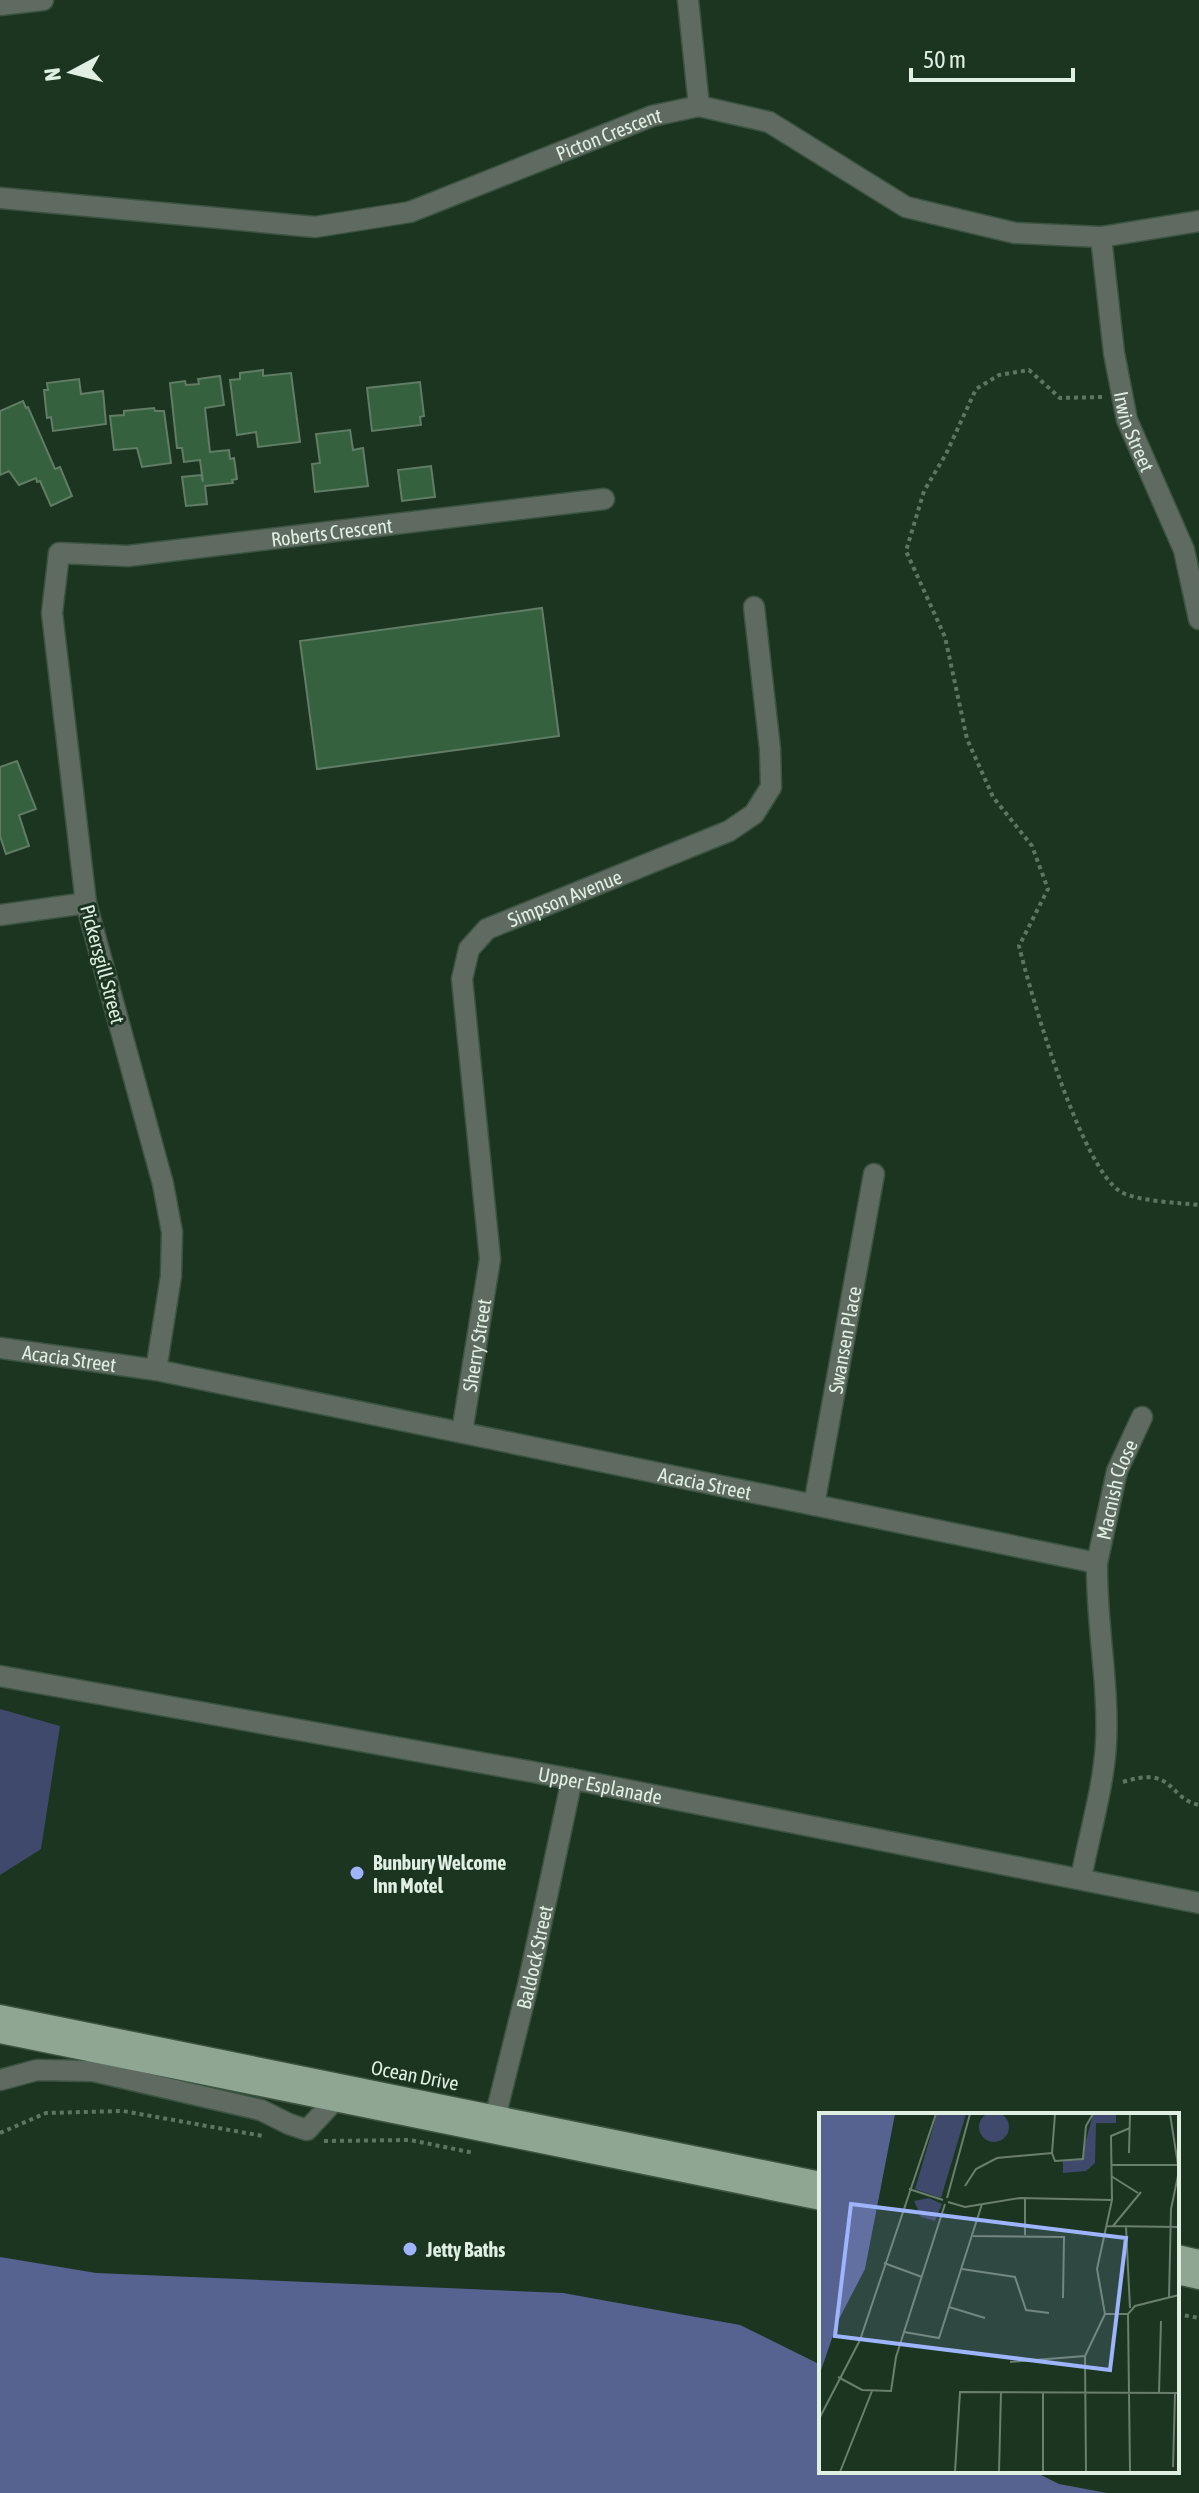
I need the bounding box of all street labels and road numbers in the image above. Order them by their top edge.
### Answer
street label: Picton Crescent [552,103,664,165]
street label: Irwin Street [1110,389,1160,475]
street label: Roberts Crescent [270,513,394,550]
street label: Simpson Avenue [504,864,625,931]
street label: Pickersgill Street [76,902,130,1026]
street label: Swansen Place [823,1284,865,1395]
street label: Sherry Street [457,1297,495,1393]
street label: Acacia Street [21,1340,118,1376]
street label: Macnish Close [1091,1436,1142,1542]
street label: Acacia Street [656,1462,754,1503]
street label: Upper Esplanade [536,1762,664,1808]
street label: Baldock Street [511,1903,556,2011]
street label: Ocean Drive [369,2055,461,2095]

